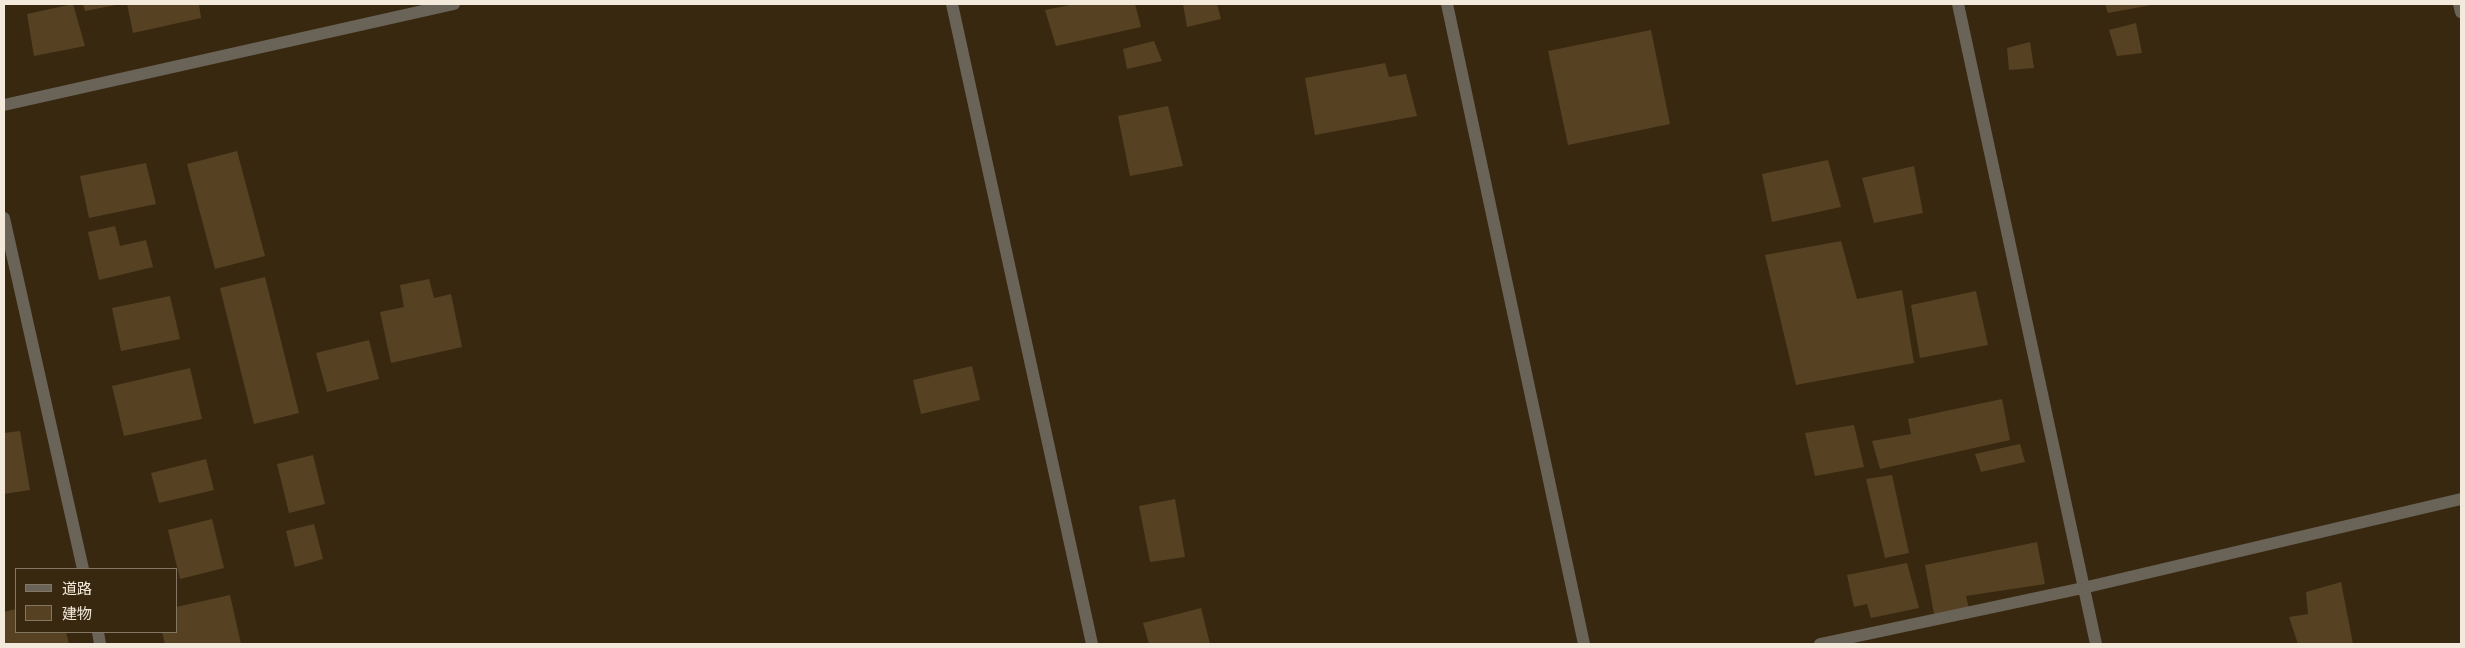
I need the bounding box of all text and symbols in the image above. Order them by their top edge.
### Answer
legend [15,568,178,633]
text: 道路 [62,580,92,598]
text: 建物 [62,605,92,623]

